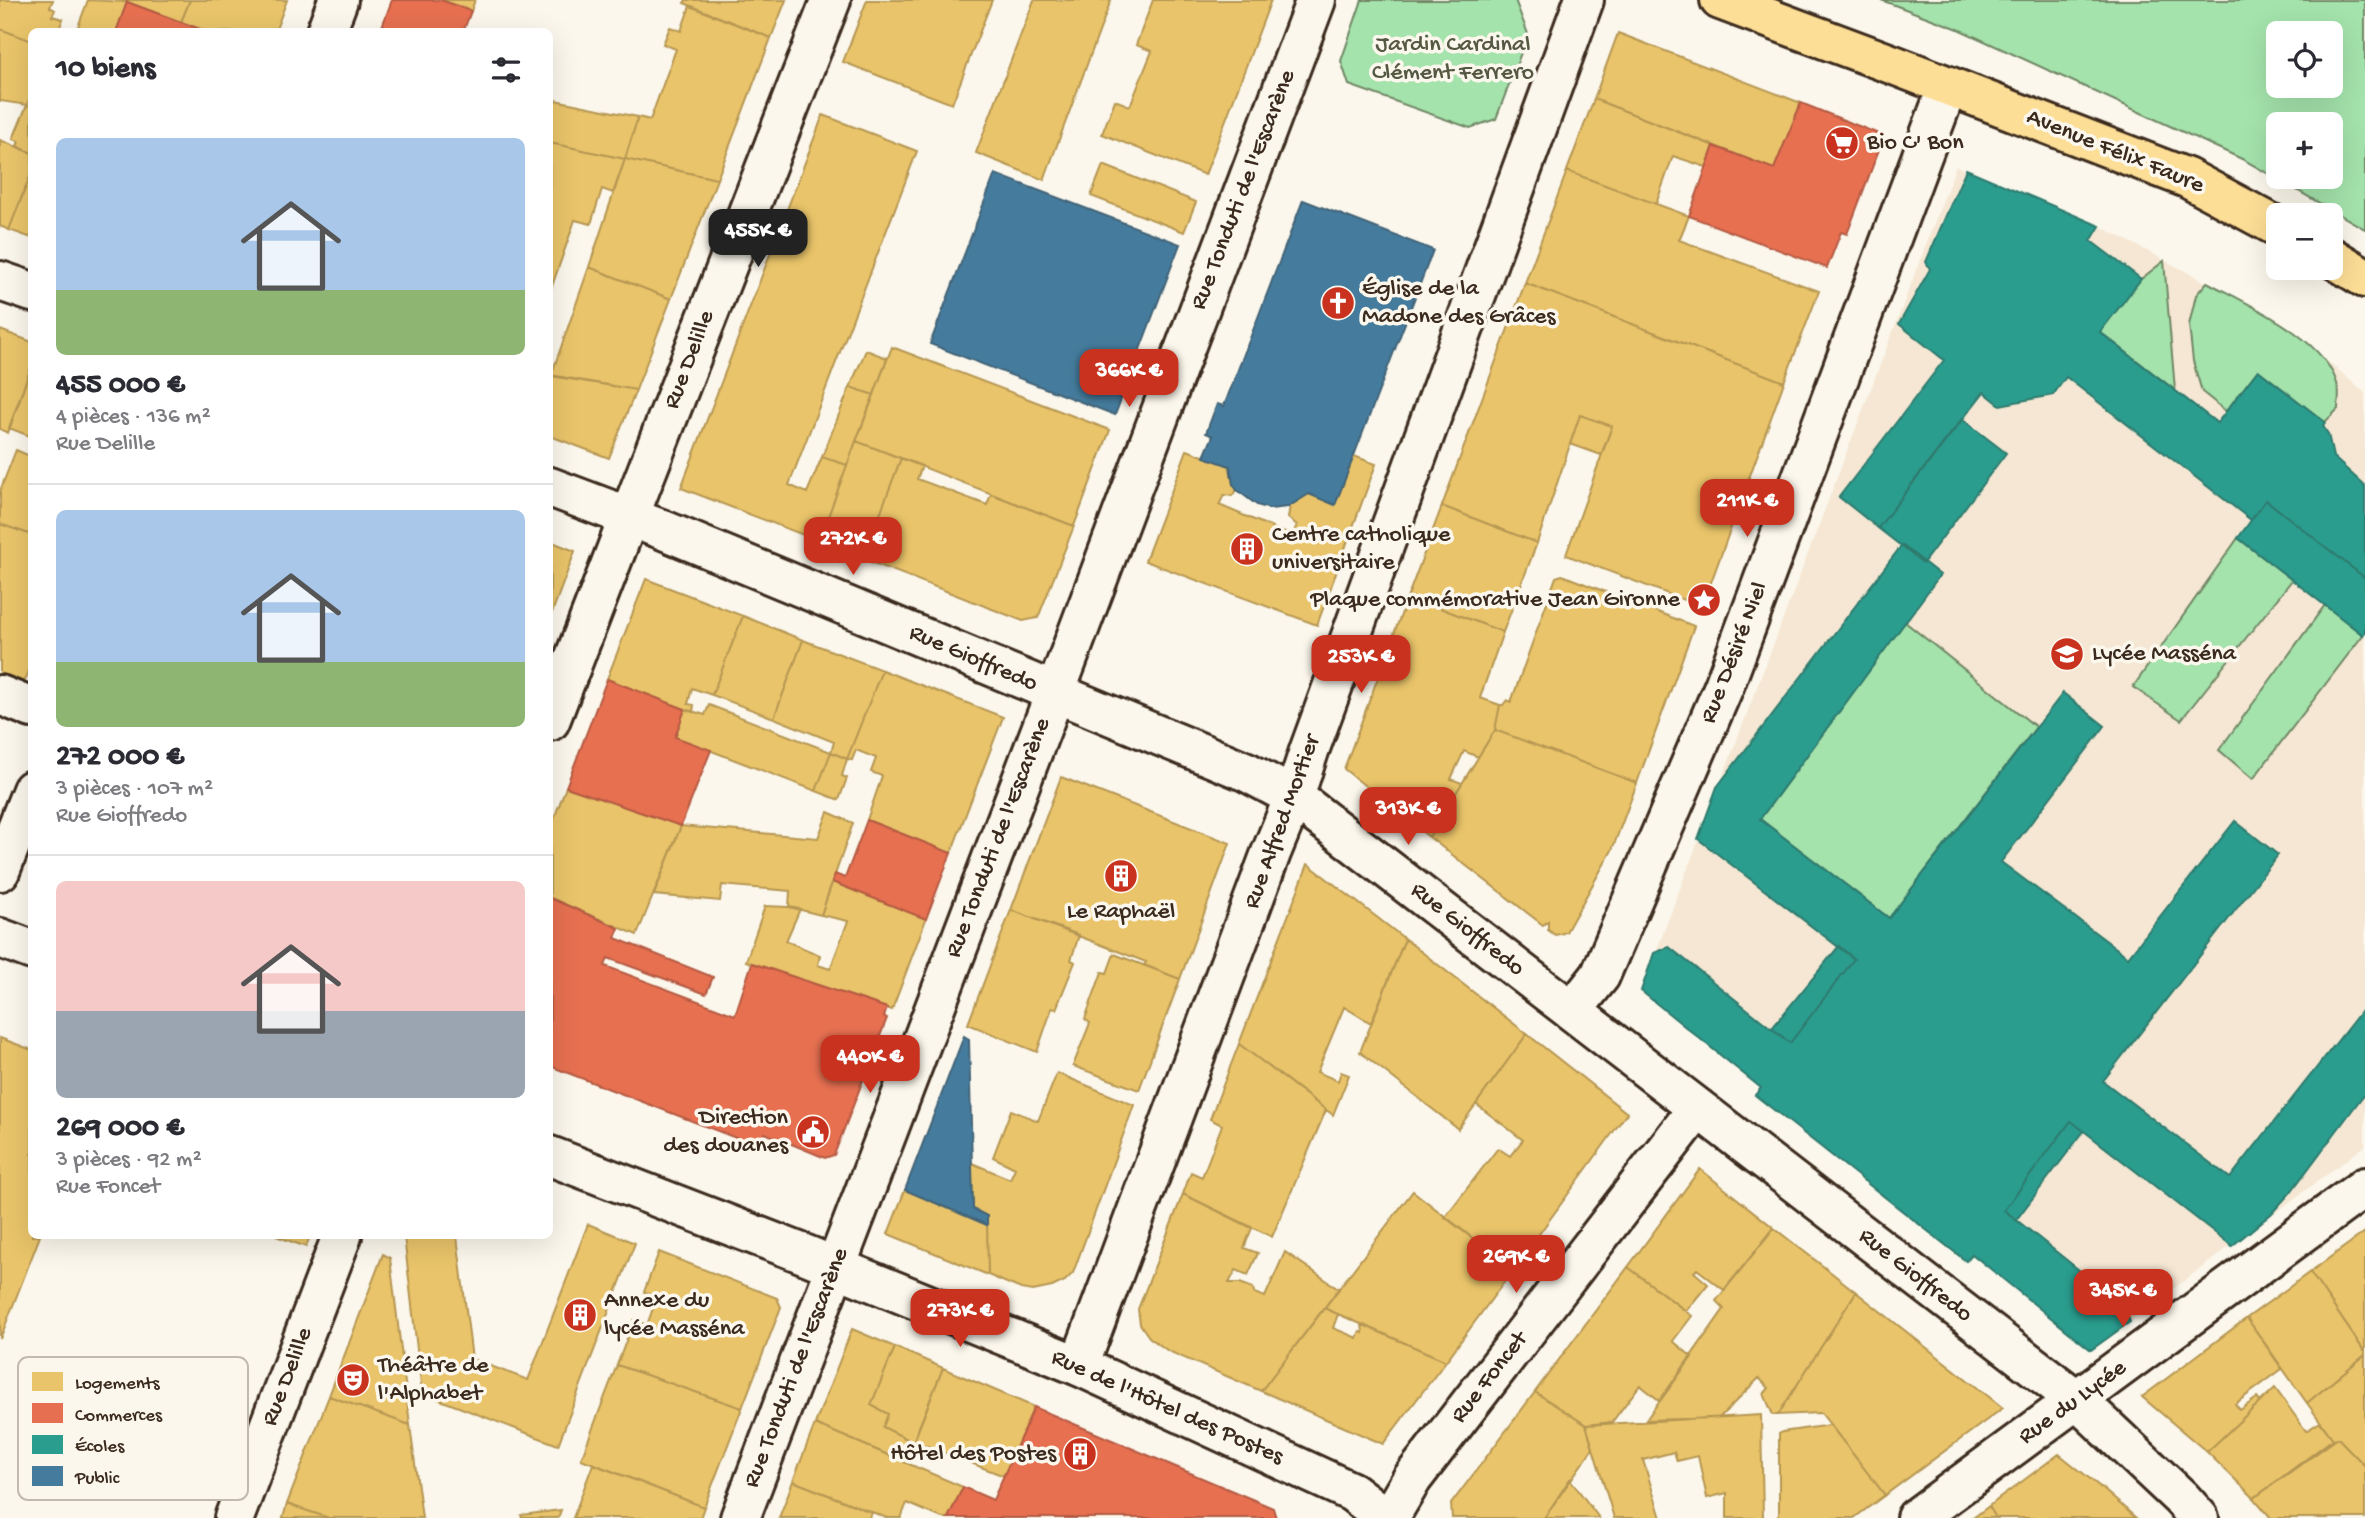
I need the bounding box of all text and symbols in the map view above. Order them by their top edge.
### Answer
map controls [2266,21,2343,280]
button: locate [2266,21,2343,98]
park label: Jardin Cardinal Clément Ferrero [1372,31,1534,88]
icon: filters [487,51,525,89]
text: 10 biens [56,53,155,88]
street label: Rue Tonduti de l'Escarène [1185,65,1303,314]
street label: Avenue Félix Faure [2022,103,2209,201]
button: + [2266,112,2343,189]
supermarket icon: Bio C' Bon [1823,124,1861,162]
place label: Bio C' Bon [1866,129,1964,158]
icon: home [228,183,354,309]
button: − [2266,203,2343,280]
pin: 455K € [701,210,815,269]
text: 455K € [725,218,791,245]
place label: Église de la Madone des Grâces [1362,275,1556,332]
church icon: Église de la Madone des Grâces [1319,284,1357,322]
street label: Rue Delille [658,306,722,413]
pin: 366K € [1072,350,1186,409]
text: 366K € [1095,358,1163,385]
text: 455 000 € [56,369,185,404]
text: 4 pièces · 136 m² [56,404,211,431]
text: Rue Delille [56,431,155,458]
pin: 211K € [1690,480,1804,539]
text: 211K € [1716,488,1778,515]
pin: 272K € [796,518,910,577]
place label: Centre catholique universitaire [1272,521,1451,578]
text: 272K € [820,526,886,553]
building icon: Centre catholique universitaire [1228,530,1266,568]
icon: home [228,555,354,681]
street label: Rue Désiré Niel [1695,578,1775,728]
place icon: Plaque commémorative Jean Gironne [1685,581,1723,619]
place label: Plaque commémorative Jean Gironne [1309,586,1681,615]
street label: Rue Gioffredo [904,619,1042,699]
school or university icon: Lycée Masséna [2048,635,2086,673]
pin: 253K € [1304,636,1418,695]
place label: Lycée Masséna [2092,640,2237,669]
text: 253K € [1327,644,1395,671]
street label: Rue Tonduti de l'Escarène [940,713,1058,962]
street label: Rue Alfred Mortier [1238,729,1329,913]
text: 272 000 € [56,741,184,776]
text: 3 pièces · 107 m² [56,776,213,803]
pin: 313K € [1351,788,1465,847]
text: 313K € [1376,796,1440,823]
text: Rue Gioffredo [56,803,187,830]
building icon: Le Raphaël [1102,857,1140,895]
street label: Rue Gioffredo [1404,876,1530,984]
place label: Le Raphaël [1067,898,1175,927]
icon: home [228,926,354,1052]
pin: 440K € [813,1036,927,1095]
text: 440K € [837,1044,903,1071]
place label: Direction des douanes [663,1104,789,1161]
text: 269 000 € [56,1112,184,1147]
public building icon: Direction des douanes [794,1113,832,1151]
text: 3 pièces · 92 m² [56,1147,202,1174]
text: Rue Foncet [56,1174,160,1201]
street label: Rue Gioffredo [1852,1222,1978,1330]
pin: 269K € [1459,1236,1573,1295]
street label: Rue Tonduti de l'Escarène [738,1243,856,1492]
text: 269K € [1483,1244,1549,1271]
pin: 345K € [2066,1270,2180,1329]
text: 345K € [2090,1278,2156,1305]
place label: Annexe du lycée Masséna [604,1287,745,1344]
pin: 273K € [903,1290,1017,1349]
building icon: Annexe du lycée Masséna [561,1296,599,1334]
text: 273K € [927,1298,993,1325]
street label: Rue Delille [256,1323,320,1430]
street label: Rue Foncet [1445,1325,1536,1430]
street label: Rue de l'Hôtel des Postes [1046,1344,1289,1473]
place label: Théâtre de l'Alphabet [376,1352,489,1409]
street label: Rue du Lycée [2013,1354,2133,1452]
legend [18,1357,248,1500]
theatre icon: Théâtre de l'Alphabet [334,1361,372,1399]
text: Logements [75,1373,161,1396]
text: Commerces [75,1405,163,1428]
building icon: Hôtel des Postes [1061,1435,1099,1473]
text: Écoles [75,1436,125,1459]
place label: Hôtel des Postes [890,1440,1057,1469]
text: Public [74,1468,120,1491]

